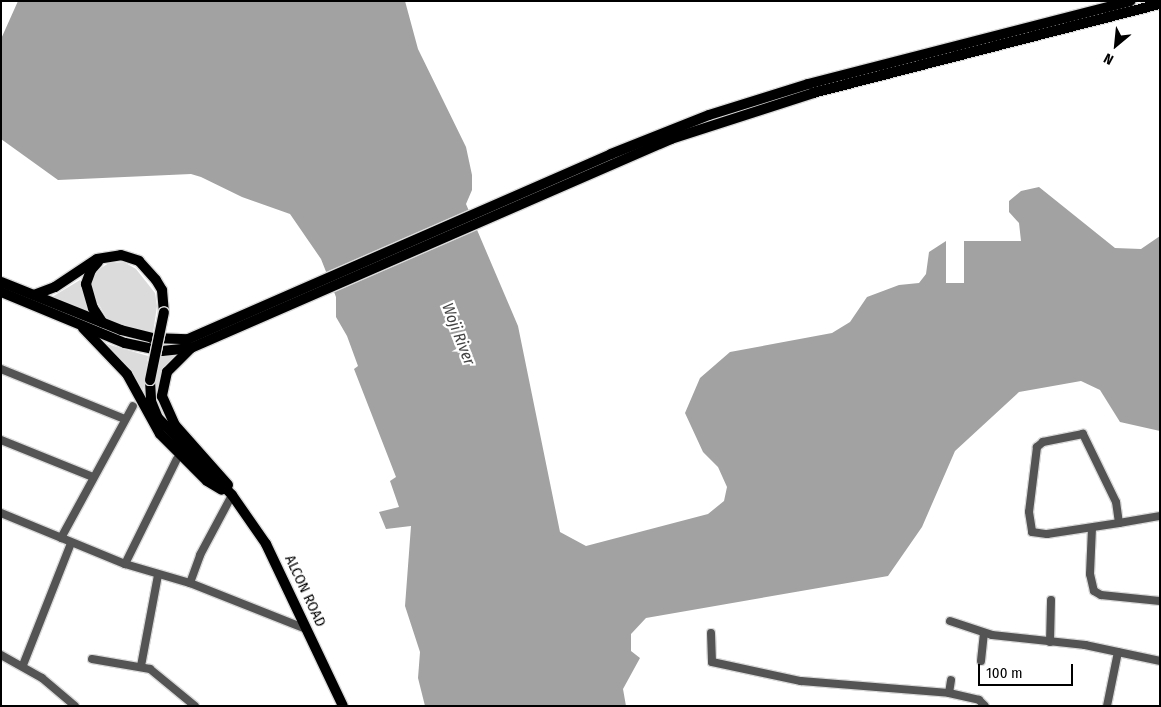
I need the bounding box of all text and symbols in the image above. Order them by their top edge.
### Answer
north arrow [1091,20,1141,70]
text: N [1101,49,1116,68]
water label: Woji River [437,300,479,368]
street label: ALCON ROAD [281,552,329,630]
scale bar [981,654,1076,686]
text: 100 m [986,664,1023,682]

